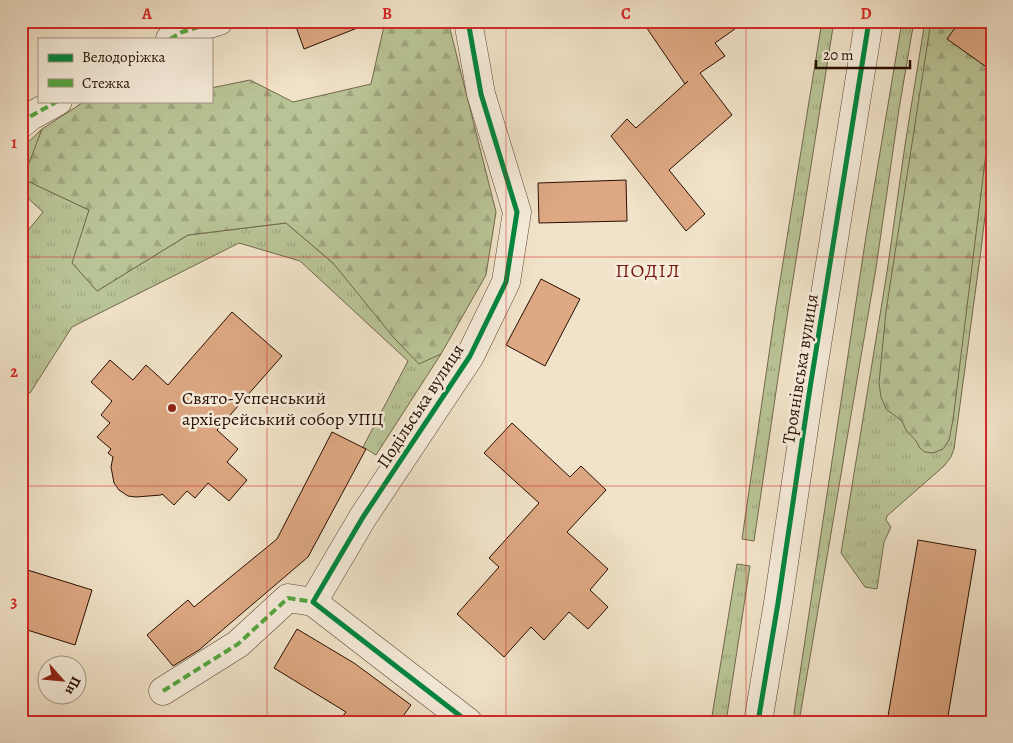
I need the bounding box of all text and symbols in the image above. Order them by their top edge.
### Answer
text: A [141,3,153,25]
text: B [382,3,392,25]
text: C [621,3,631,25]
text: D [860,3,872,25]
legend [38,38,212,102]
scale bar [816,38,909,70]
text: 20 m [823,45,854,65]
text: Велодоріжка [82,47,166,67]
text: Стежка [82,73,130,93]
text: 1 [11,132,17,154]
district label: ПОДІЛ [615,257,681,284]
street label: Троянівська вулиця [776,292,824,446]
street label: Подільська вулиця [371,339,469,473]
text: 2 [10,361,18,383]
place label: Свято-Успенський архієрейський собор УПЦ [182,386,384,431]
marker: Свято-Успенський архієрейський собор УПЦ [166,402,178,414]
text: 3 [11,591,18,613]
north arrow [38,656,88,706]
text: Пн [61,673,86,698]

